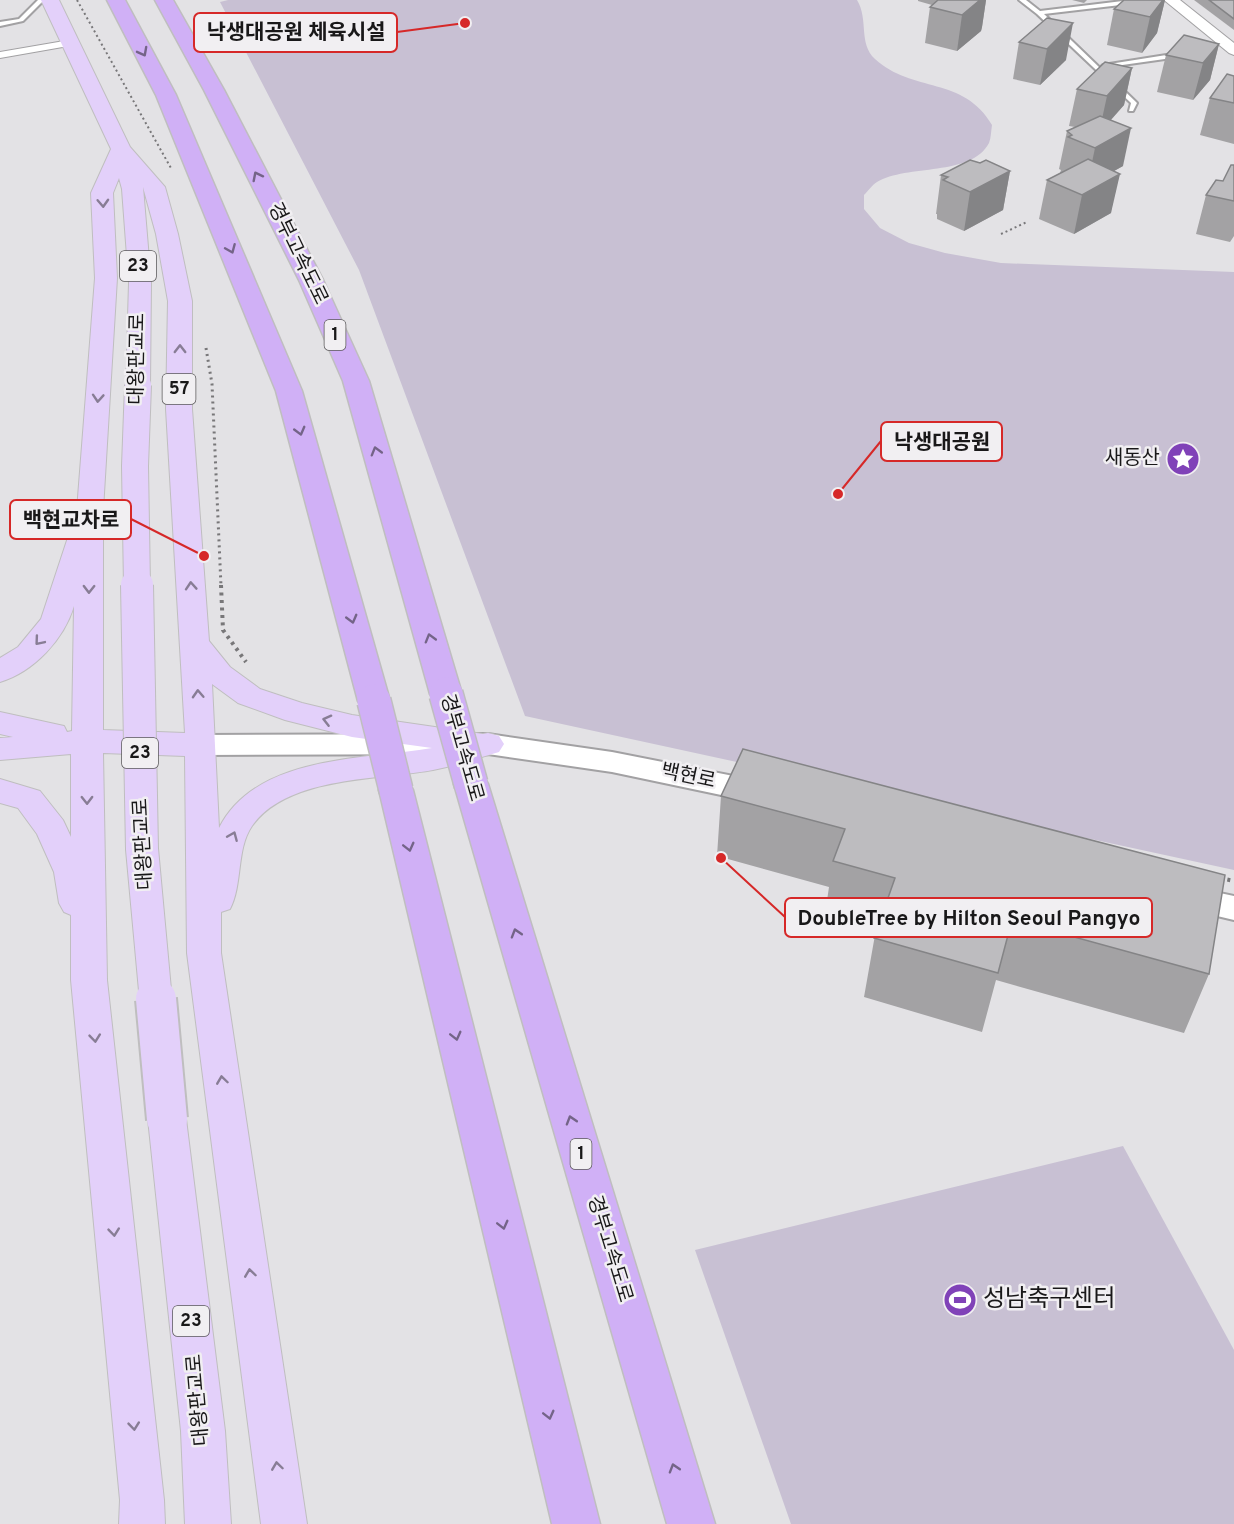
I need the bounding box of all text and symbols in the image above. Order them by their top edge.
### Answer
callout: 낙생대공원 체육시설 [194,13,397,52]
text: 낙생대공원 체육시설 [206,20,386,47]
one-way arrow [136,45,147,56]
one-way arrow [253,171,265,182]
one-way arrow [96,199,109,208]
street label: 경부고속도로 [261,199,333,309]
one-way arrow [224,243,236,254]
road number: 23 [120,251,156,281]
street label: 대왕판교로 [124,313,152,405]
road number: 1 [324,320,346,350]
one-way arrow [174,344,186,353]
road number: 57 [162,374,195,404]
one-way arrow [92,394,105,403]
callout: 낙생대공원 [881,422,1002,461]
one-way arrow [293,425,305,436]
text: 낙생대공원 [894,430,990,457]
place icon: 새동산 [1165,441,1201,477]
one-way arrow [371,446,383,456]
place label: 새동산 [1105,446,1160,472]
callout: 백현교차로 [10,500,131,539]
text: 백현교차로 [23,508,119,535]
one-way arrow [184,581,197,590]
one-way arrow [82,585,95,594]
one-way arrow [344,614,357,624]
one-way arrow [425,633,437,644]
one-way arrow [35,634,46,645]
one-way arrow [191,690,204,699]
street label: 경부고속도로 [433,691,489,805]
one-way arrow [322,714,332,727]
road number: 23 [122,738,158,768]
street label: 백현로 [658,759,718,795]
one-way arrow [81,795,93,804]
street label: 대왕판교로 [129,797,159,891]
one-way arrow [226,831,238,842]
one-way arrow [402,841,415,851]
callout: DoubleTree by Hilton Seoul Pangyo [785,898,1152,937]
text: DoubleTree by Hilton Seoul Pangyo [798,906,1140,933]
one-way arrow [511,928,523,939]
one-way arrow [449,1030,461,1041]
one-way arrow [88,1033,101,1042]
one-way arrow [217,1075,229,1084]
one-way arrow [566,1115,578,1126]
road number: 1 [570,1139,592,1169]
street label: 경부고속도로 [580,1192,638,1306]
one-way arrow [495,1220,508,1230]
one-way arrow [107,1227,120,1237]
one-way arrow [245,1268,257,1277]
sports icon: 성남축구센터 [942,1282,978,1318]
place label: 성남축구센터 [983,1285,1115,1315]
road number: 23 [173,1306,209,1336]
street label: 대왕판교로 [182,1353,216,1447]
one-way arrow [542,1409,555,1419]
one-way arrow [127,1421,140,1430]
one-way arrow [271,1461,283,1471]
one-way arrow [669,1463,681,1474]

